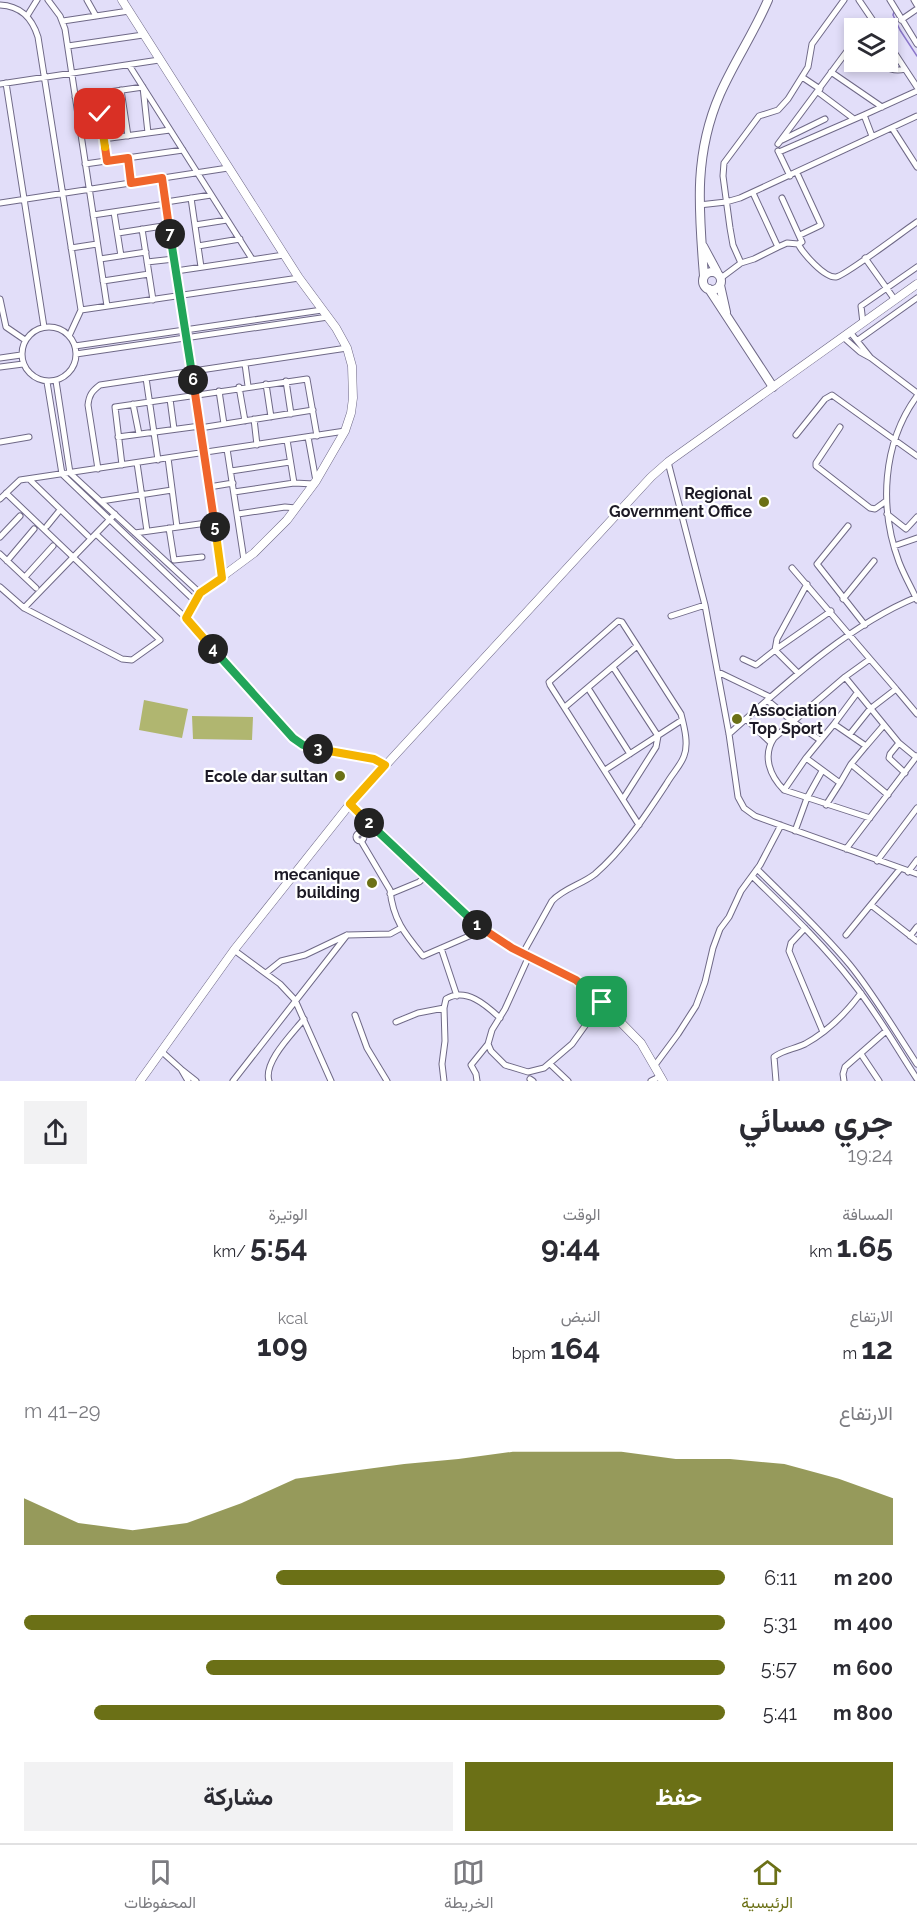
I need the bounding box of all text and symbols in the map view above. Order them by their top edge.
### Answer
map controls [844,18,898,72]
button: layers [844,18,898,72]
pin [74,88,125,139]
icon: check [83,97,116,130]
pin: 7 [155,219,185,249]
text: 7 [166,224,174,243]
pin: 6 [178,365,208,395]
text: 6 [188,370,198,389]
place label: Regional Government Office [609,484,753,521]
marker: Regional Government Office [757,495,771,509]
pin: 5 [200,512,230,542]
text: 5 [211,517,219,536]
pin: 4 [198,634,228,664]
text: 4 [208,639,218,658]
place label: Association Top Sport [749,701,837,738]
marker: Association Top Sport [730,712,744,726]
pin: 3 [303,734,333,764]
text: 3 [314,739,322,758]
place label: Ecole dar sultan [204,767,328,786]
marker: Ecole dar sultan [333,769,347,783]
pin: 2 [354,808,384,838]
text: 2 [364,813,374,832]
place label: mecanique building [274,865,360,902]
marker: mecanique building [365,876,379,890]
pin: 1 [462,910,492,940]
text: 1 [473,915,481,934]
pin [576,976,627,1027]
icon: arrive [585,985,618,1018]
button: share [24,1101,87,1164]
text: جري مسائي [739,1101,893,1140]
text: 19:24 [848,1143,893,1167]
text: الوتيرة [269,1205,308,1224]
text: الوقت [563,1205,600,1224]
text: المسافة [842,1205,893,1224]
text: 5:54 [250,1229,308,1264]
text: 9:44 [541,1229,600,1264]
text: 1.65 [837,1229,893,1264]
text: /km [213,1242,250,1261]
text: km [809,1242,837,1261]
text: النبض [561,1307,600,1326]
text: الارتفاع [850,1307,893,1326]
text: kcal [278,1309,308,1328]
text: 109 [257,1328,308,1363]
text: 164 [550,1331,600,1366]
text: 12 [861,1331,893,1366]
text: bpm [512,1344,550,1363]
text: m [842,1344,861,1363]
text: 29–41 m [24,1399,101,1423]
text: الارتفاع [839,1401,893,1425]
text: 6:11 [764,1566,797,1590]
text: 200 m [834,1566,893,1590]
text: 5:31 [763,1611,797,1635]
text: 400 m [834,1611,893,1635]
text: 5:57 [761,1656,797,1680]
text: 600 m [833,1656,893,1680]
text: 5:41 [763,1701,797,1725]
text: 800 m [833,1701,893,1725]
button: مشاركة [24,1762,453,1831]
button: حفظ [465,1762,893,1831]
tab: المحفوظات [124,1856,196,1917]
tab: الخريطة [444,1856,493,1917]
tab: الرئيسية [741,1856,793,1917]

